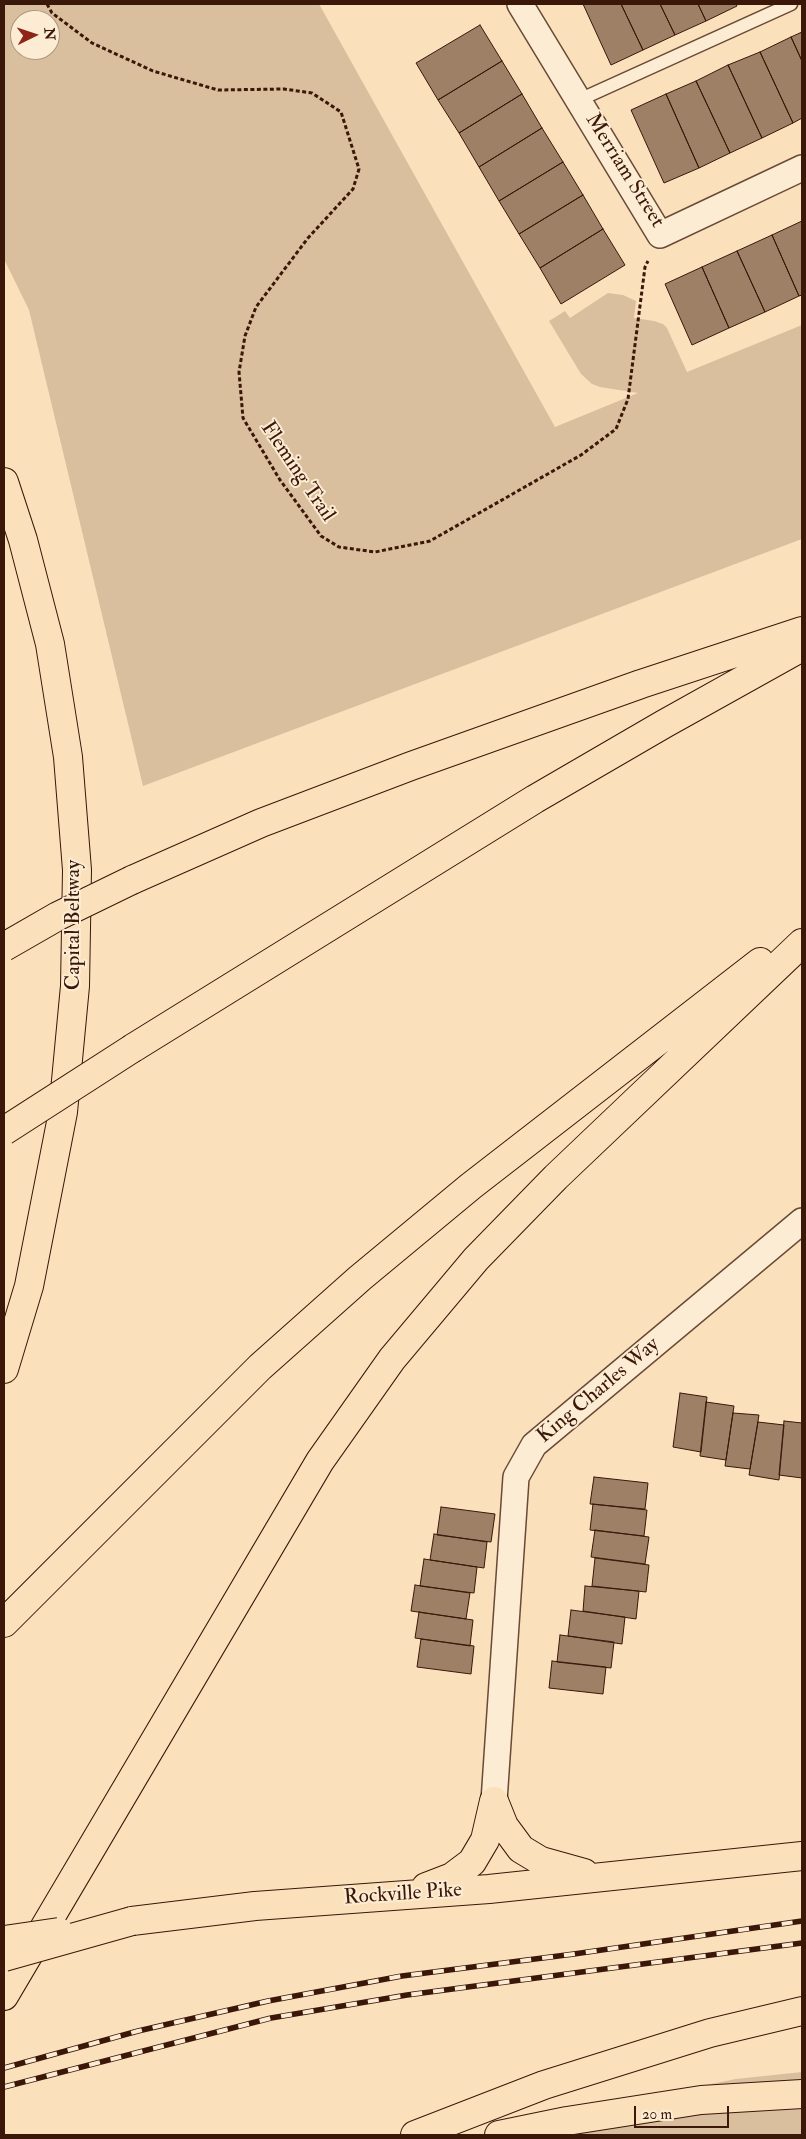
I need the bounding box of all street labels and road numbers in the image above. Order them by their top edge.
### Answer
street label: Merriam Street [579,109,669,233]
street label: Fleming Trail [254,417,340,527]
street label: Capital Beltway [61,860,87,990]
street label: King Charles Way [533,1333,665,1449]
street label: Rockville Pike [343,1878,463,1912]

